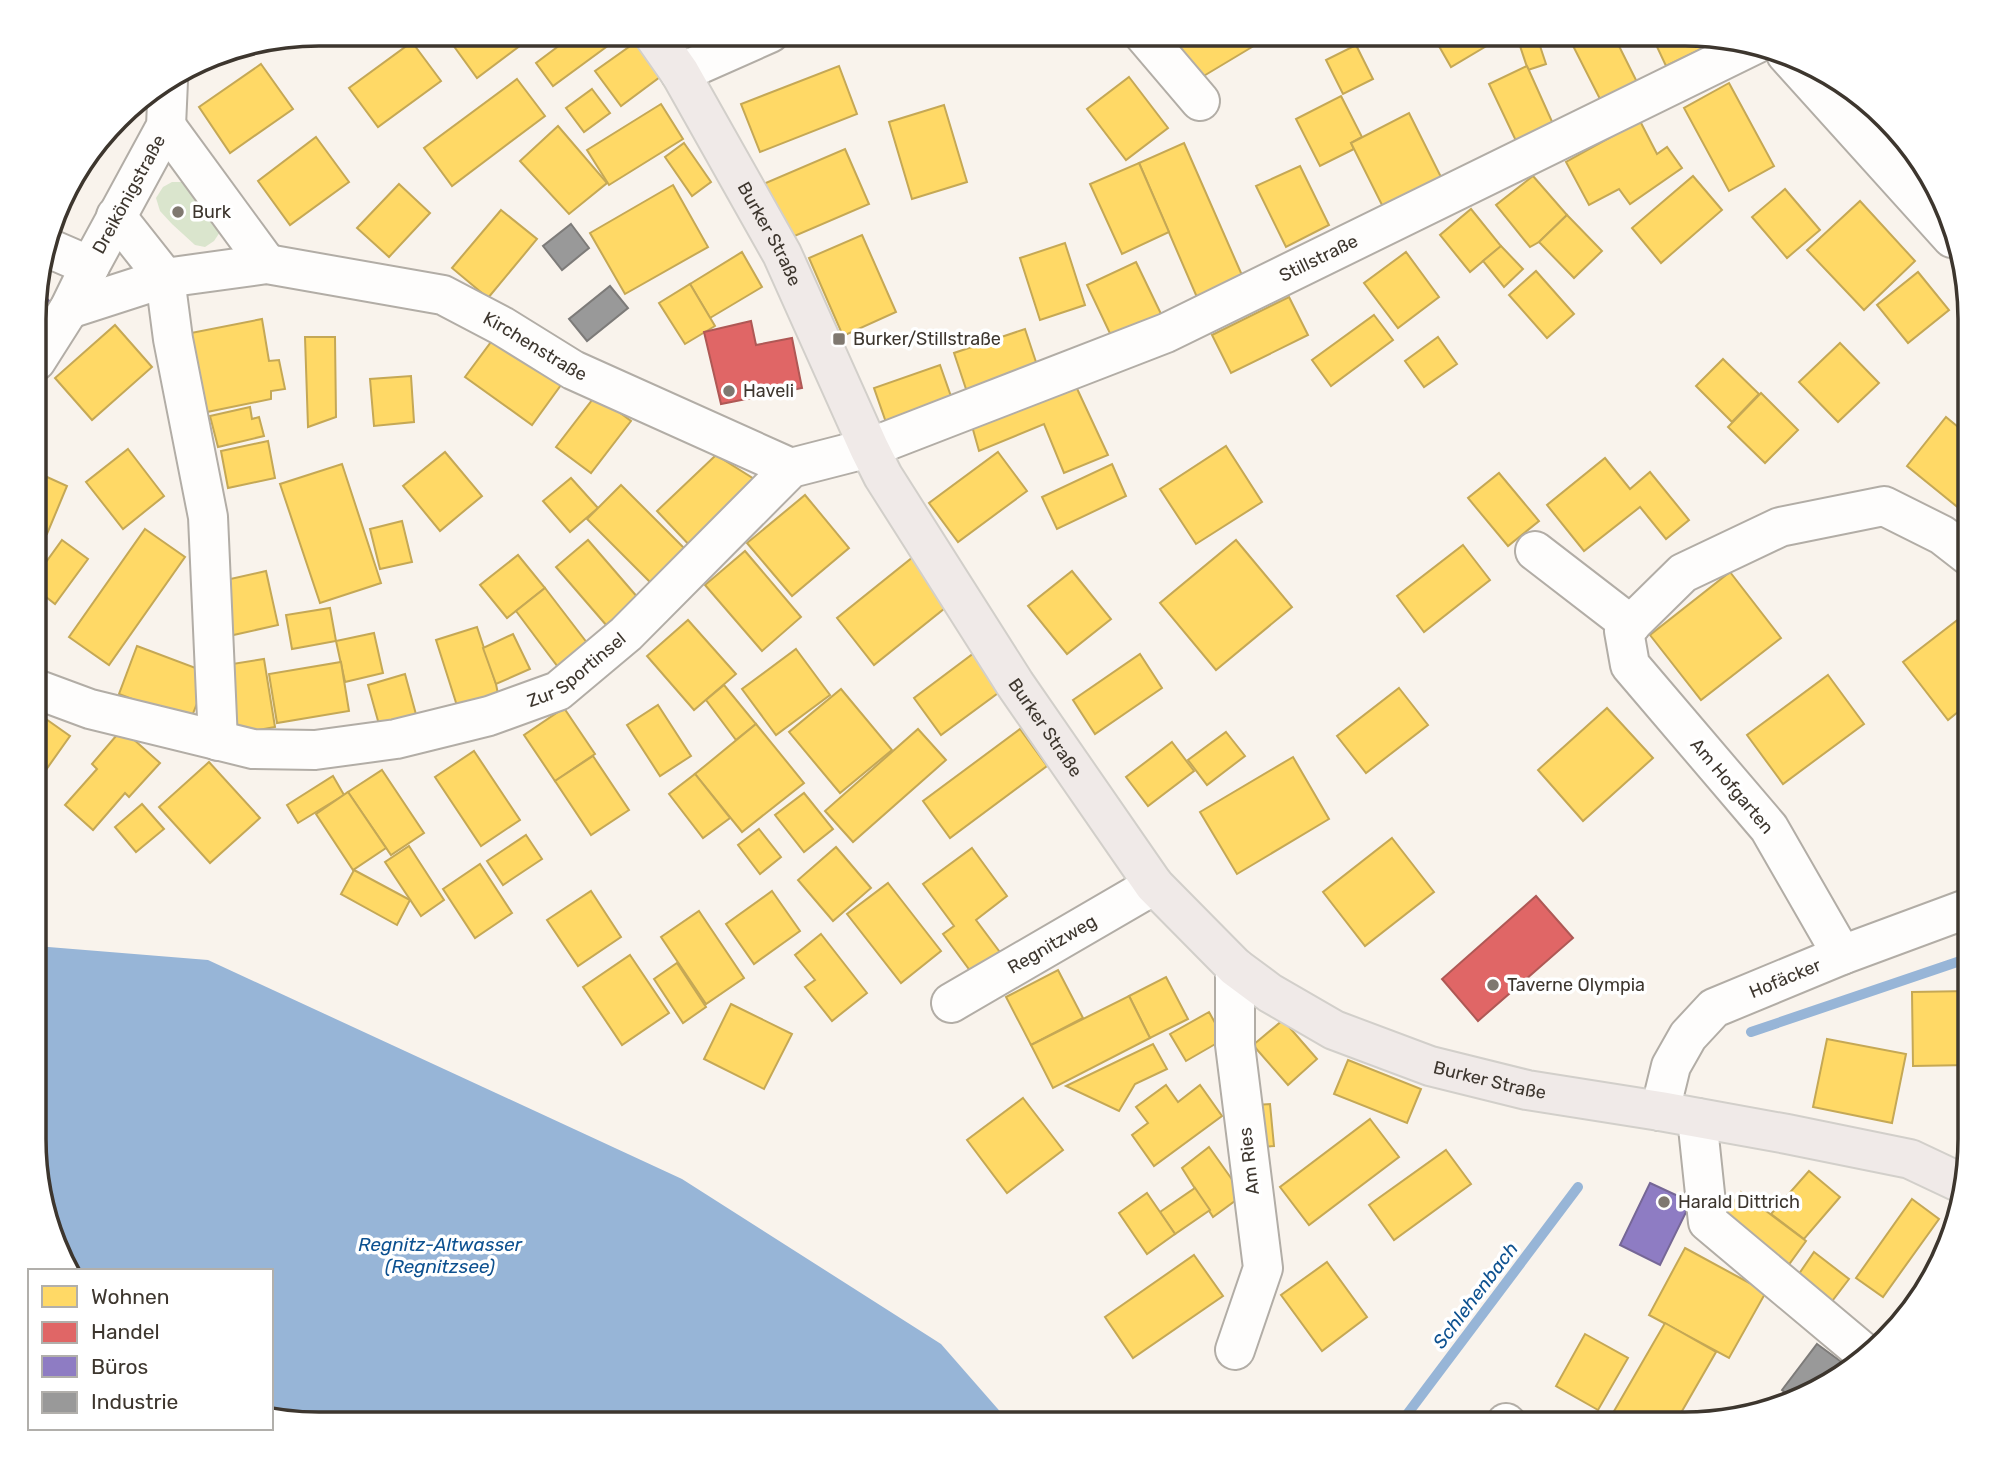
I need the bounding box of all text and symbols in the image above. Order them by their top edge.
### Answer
street label: Dreikönigstraße [88,131,170,258]
street label: Burker Straße [733,178,806,290]
place label: Burk [192,201,232,223]
marker: Burk [170,204,186,220]
street label: Stillstraße [1276,230,1361,287]
street label: Kirchenstraße [479,307,590,386]
place label: Burker/Stillstraße [853,328,1001,350]
marker: Burker/Stillstraße [831,331,847,347]
place label: Haveli [743,380,794,402]
marker: Haveli [721,383,737,399]
street label: Zur Sportinsel [524,628,630,712]
street label: Burker Straße [1003,674,1087,781]
street label: Am Hofgarten [1686,734,1778,838]
street label: Regnitzweg [1004,910,1101,979]
street label: Hofäcker [1746,954,1824,1003]
place label: Taverne Olympia [1507,974,1645,996]
marker: Taverne Olympia [1485,977,1501,993]
street label: Burker Straße [1431,1056,1548,1104]
street label: Am Ries [1234,1126,1264,1196]
place label: Harald Dittrich [1678,1191,1800,1213]
marker: Harald Dittrich [1656,1194,1672,1210]
water label: Regnitz-Altwasser (Regnitzsee) [358,1233,523,1278]
water label: Schlehenbach [1428,1238,1523,1353]
legend [28,1269,273,1430]
text: Wohnen [91,1284,169,1309]
text: Handel [91,1319,160,1344]
text: Büros [91,1354,148,1379]
text: Industrie [91,1389,178,1414]

